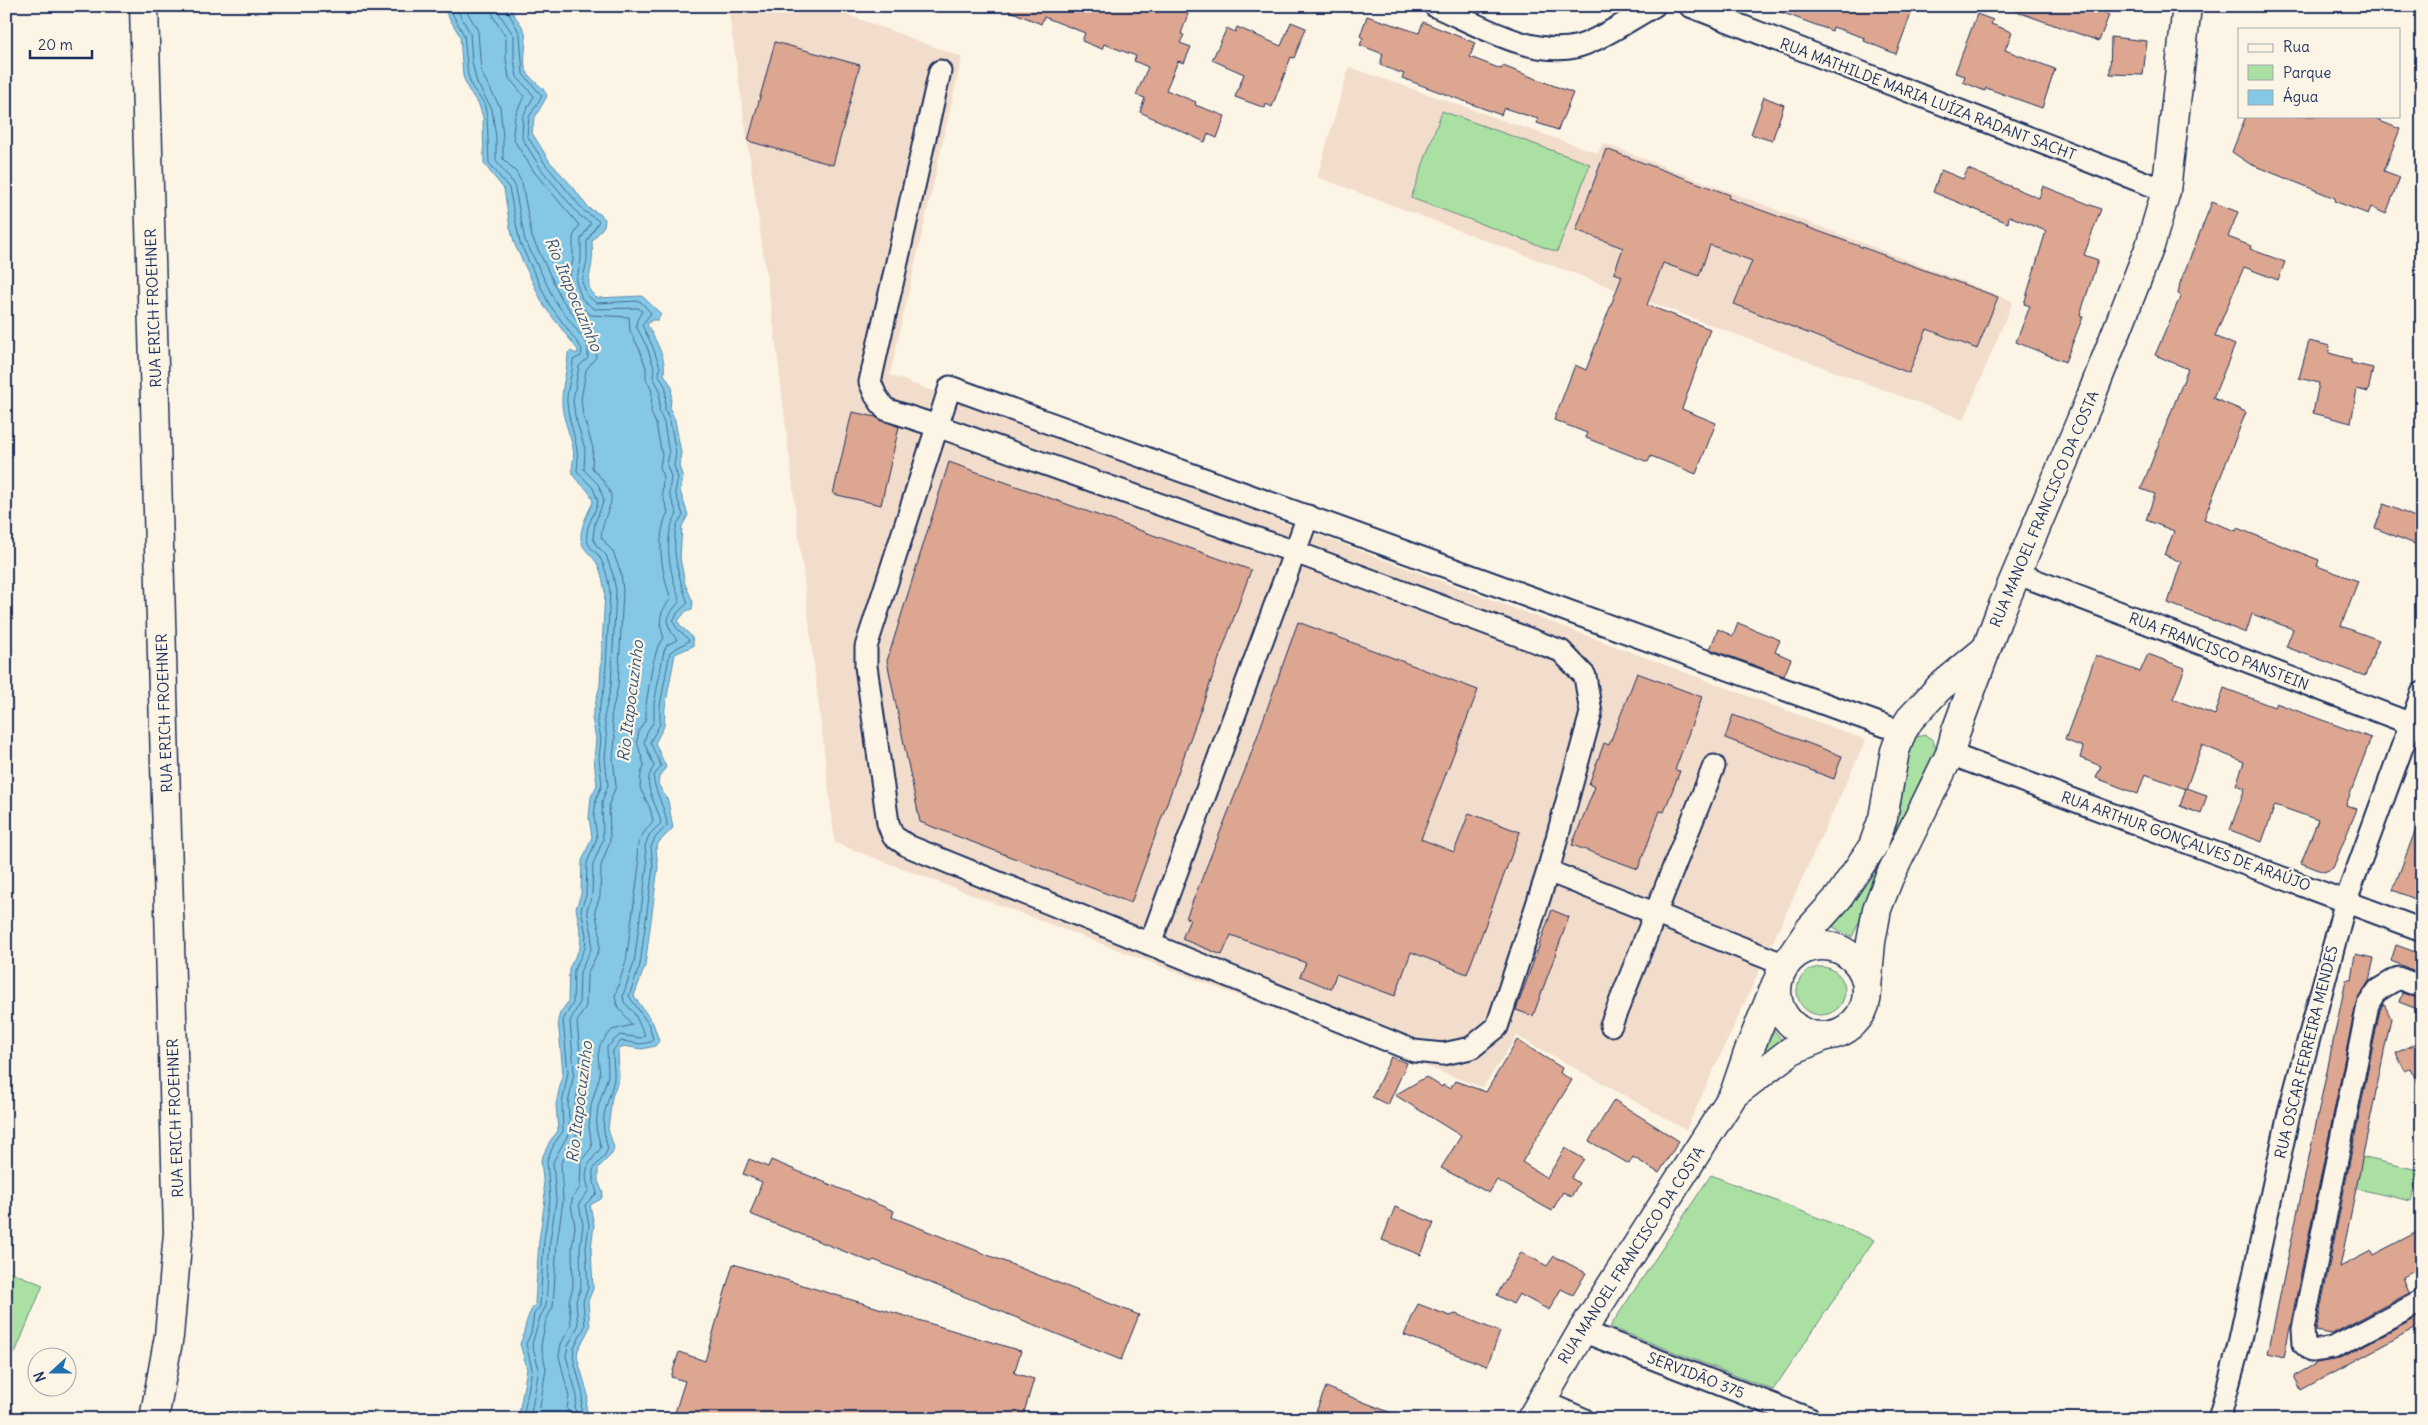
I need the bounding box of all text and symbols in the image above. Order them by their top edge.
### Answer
scale bar [30,28,92,60]
legend [2238,28,2400,118]
street label: RUA MATHILDE MARIA LUÍZA RADANT SACHT [1777,34,2079,164]
text: 20 m [38,35,73,54]
text: Rua [2283,37,2310,56]
text: Parque [2283,63,2331,82]
text: Água [2283,87,2319,106]
street label: RUA ERICH FROEHNER [141,228,165,388]
water label: Rio Itapocuzinho [541,234,607,355]
street label: RUA MANOEL FRANCISCO DA COSTA [1985,388,2103,630]
street label: RUA FRANCISCO PANSTEIN [2126,608,2312,694]
street label: RUA ERICH FROEHNER [152,633,176,793]
water label: Rio Itapocuzinho [613,638,647,763]
street label: RUA ARTHUR GONÇALVES DE ARAÚJO [2059,786,2314,895]
street label: RUA OSCAR FERREIRA MENDES [2270,943,2342,1161]
street label: RUA ERICH FROEHNER [163,1038,187,1198]
water label: Rio Itapocuzinho [562,1039,596,1164]
street label: RUA MANOEL FRANCISCO DA COSTA [1554,1143,1709,1367]
north arrow [28,1348,78,1398]
street label: SERVIDÃO 375 [1645,1348,1747,1402]
text: N [30,1369,50,1384]

